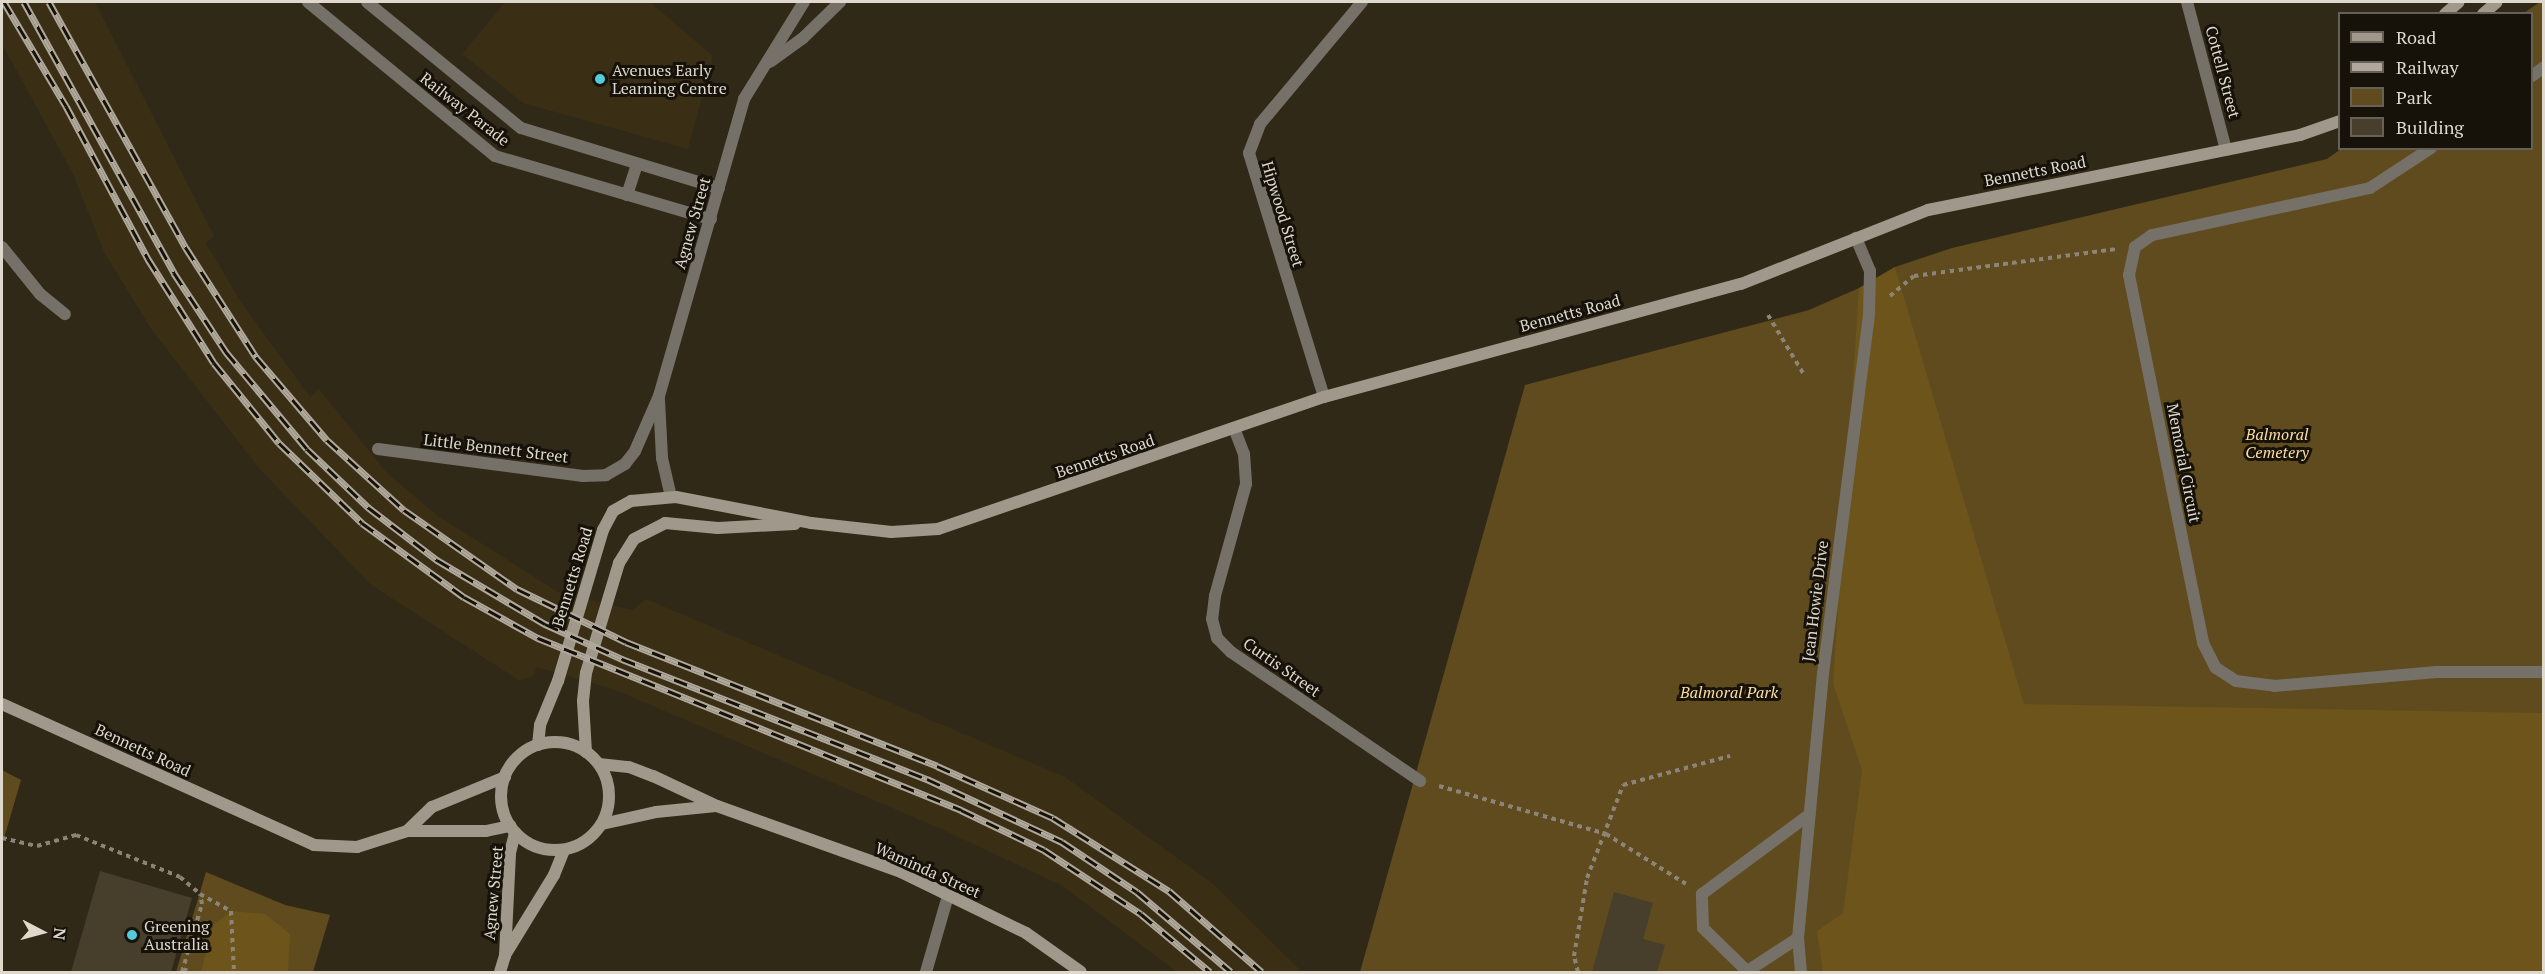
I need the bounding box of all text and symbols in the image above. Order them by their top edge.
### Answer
legend [2338,12,2533,150]
street label: Cottell Street [2201,24,2245,120]
text: Road [2396,25,2436,49]
text: Railway [2396,55,2459,79]
place label: Avenues Early Learning Centre [612,60,727,98]
street label: Railway Parade [416,68,514,150]
marker: Avenues Early Learning Centre [593,72,607,86]
text: Park [2396,85,2432,109]
text: Building [2396,115,2464,139]
street label: Bennetts Road [1982,152,2088,190]
street label: Hipwood Street [1258,159,1308,269]
street label: Agnew Street [670,175,714,271]
street label: Bennetts Road [1518,290,1622,336]
street label: Memorial Circuit [2163,402,2205,524]
park label: Balmoral Cemetery [2245,424,2309,462]
street label: Little Bennett Street [423,430,569,466]
street label: Bennetts Road [1053,430,1157,482]
street label: Bennetts Road [548,525,596,629]
street label: Jean Howie Drive [1798,539,1832,663]
street label: Curtis Street [1240,633,1324,701]
park label: Balmoral Park [1680,682,1778,702]
street label: Bennetts Road [92,719,194,781]
street label: Waminda Street [872,838,984,902]
street label: Agnew Street [479,845,507,941]
north arrow [12,902,72,962]
place label: Greening Australia [144,916,209,954]
text: N [48,927,71,941]
marker: Greening Australia [125,928,139,942]

